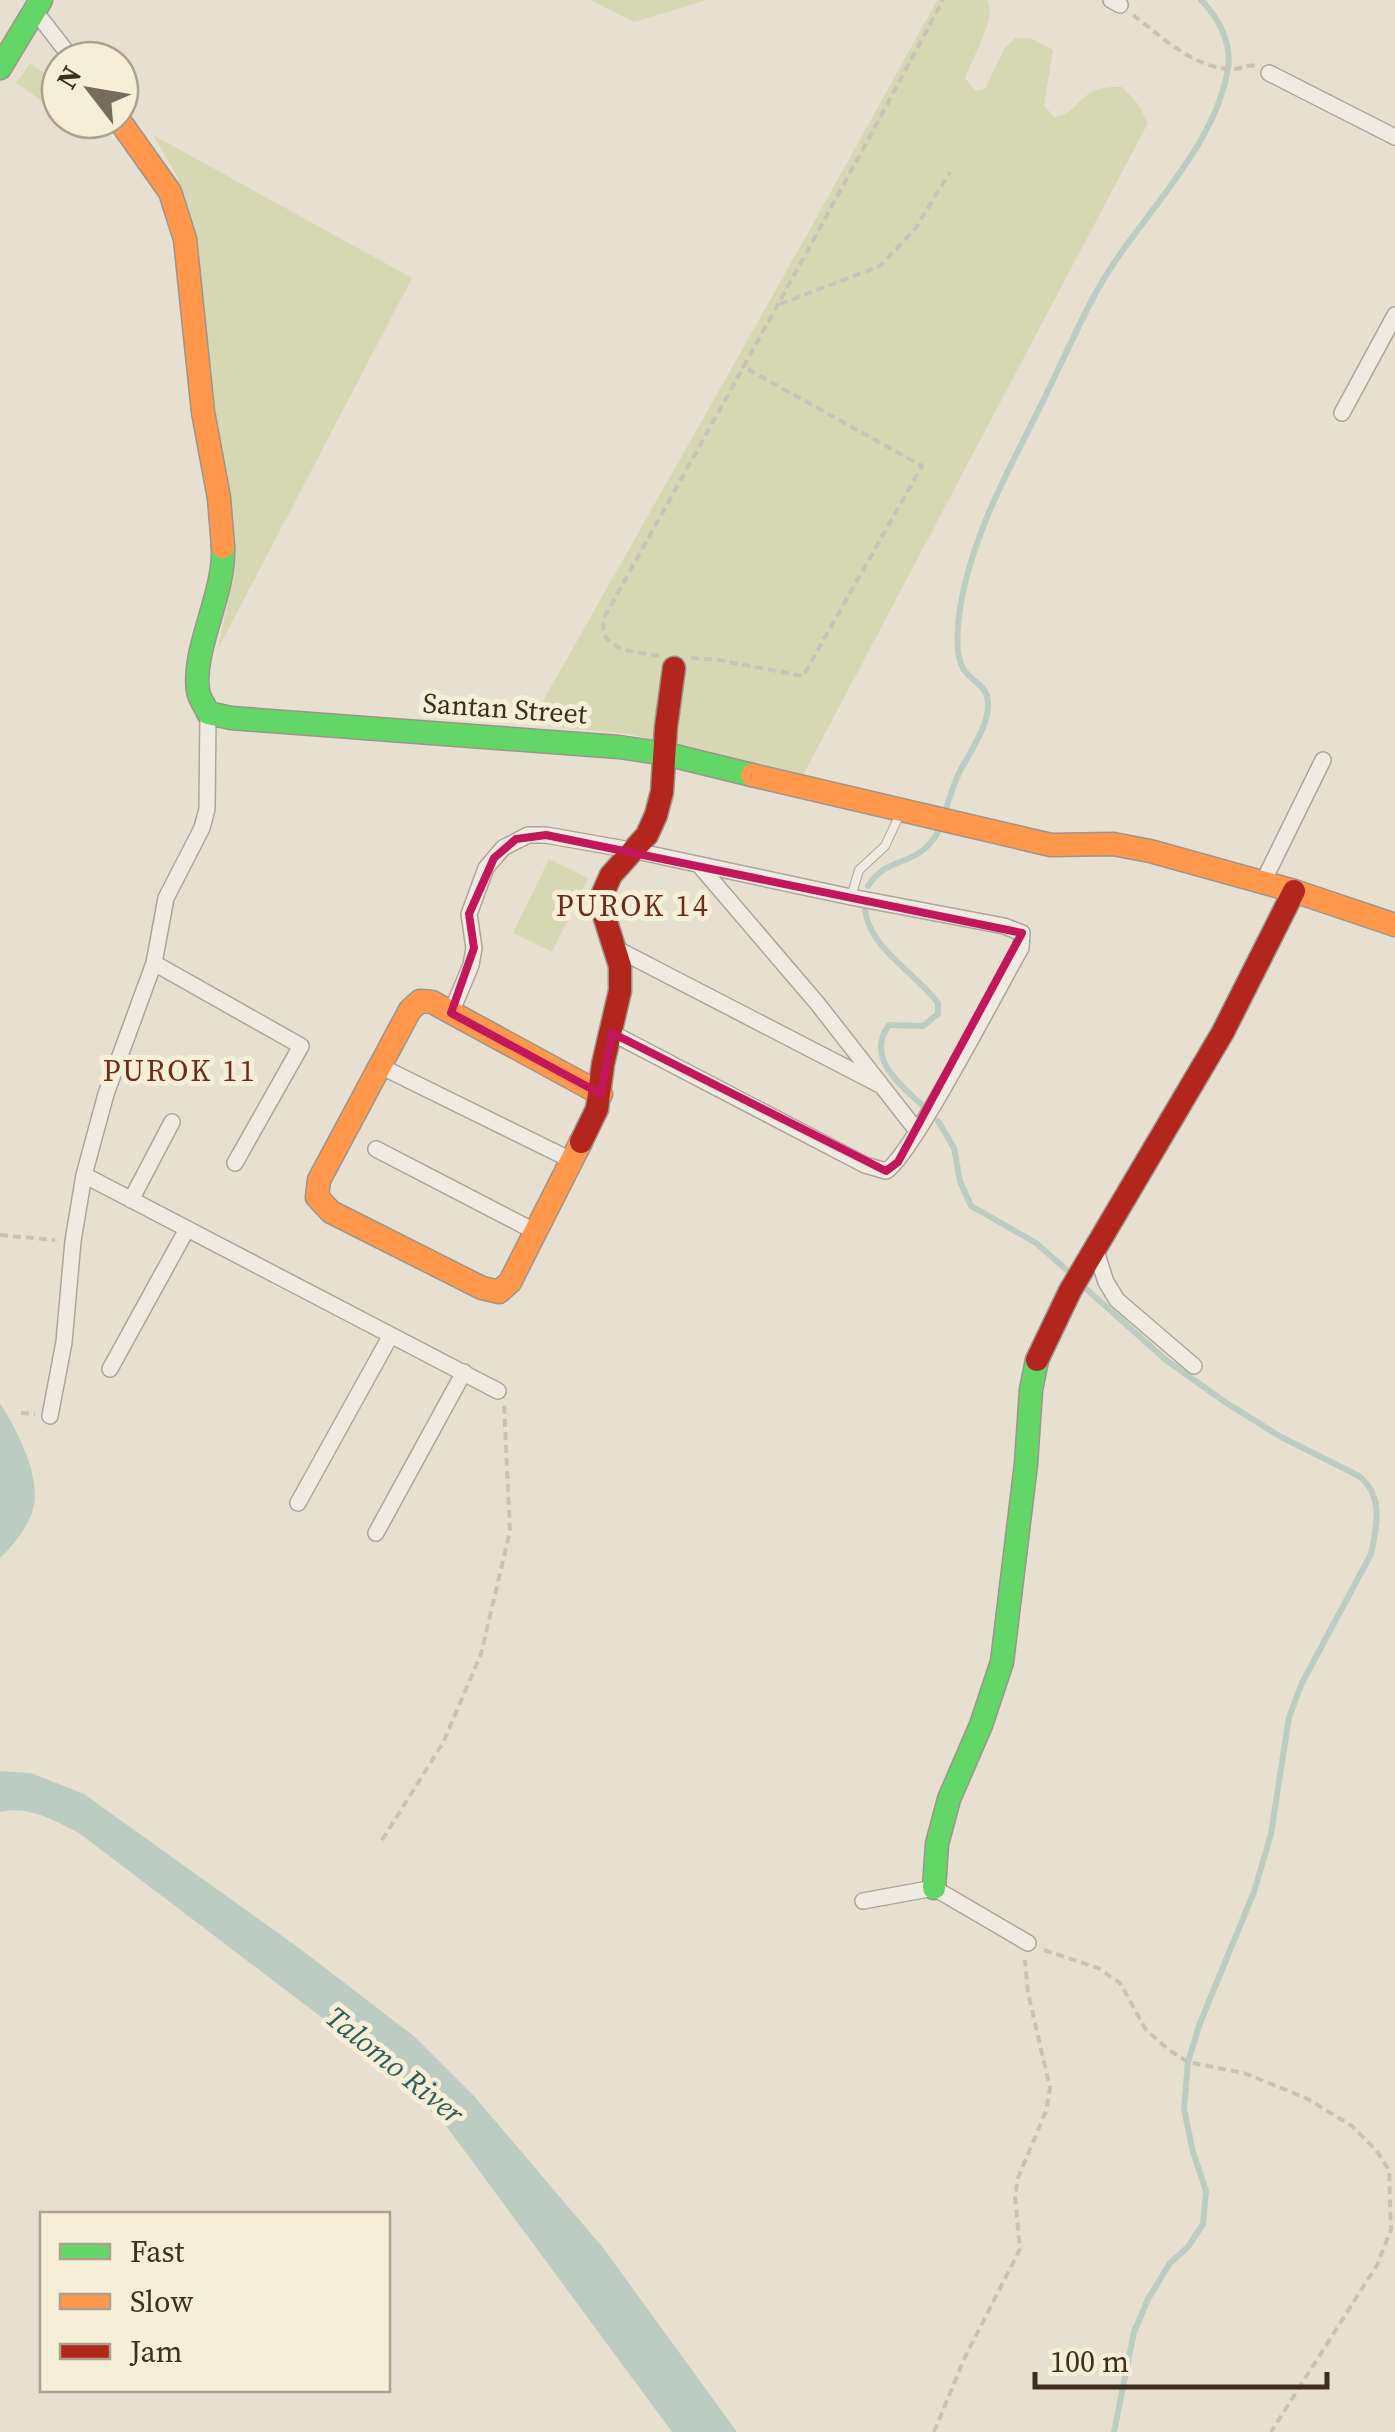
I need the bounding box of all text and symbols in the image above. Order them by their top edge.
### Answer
north arrow [40,40,140,140]
text: N [47,59,90,96]
street label: Santan Street [422,683,589,733]
district label: PUROK 14 [556,885,710,926]
district label: PUROK 11 [103,1050,257,1091]
water label: Talomo River [317,1997,473,2134]
legend [40,2212,390,2392]
text: Fast [130,2231,184,2272]
text: Slow [130,2281,193,2322]
scale bar [1035,2327,1328,2389]
text: Jam [129,2331,183,2372]
text: 100 m [1050,2341,1129,2382]

